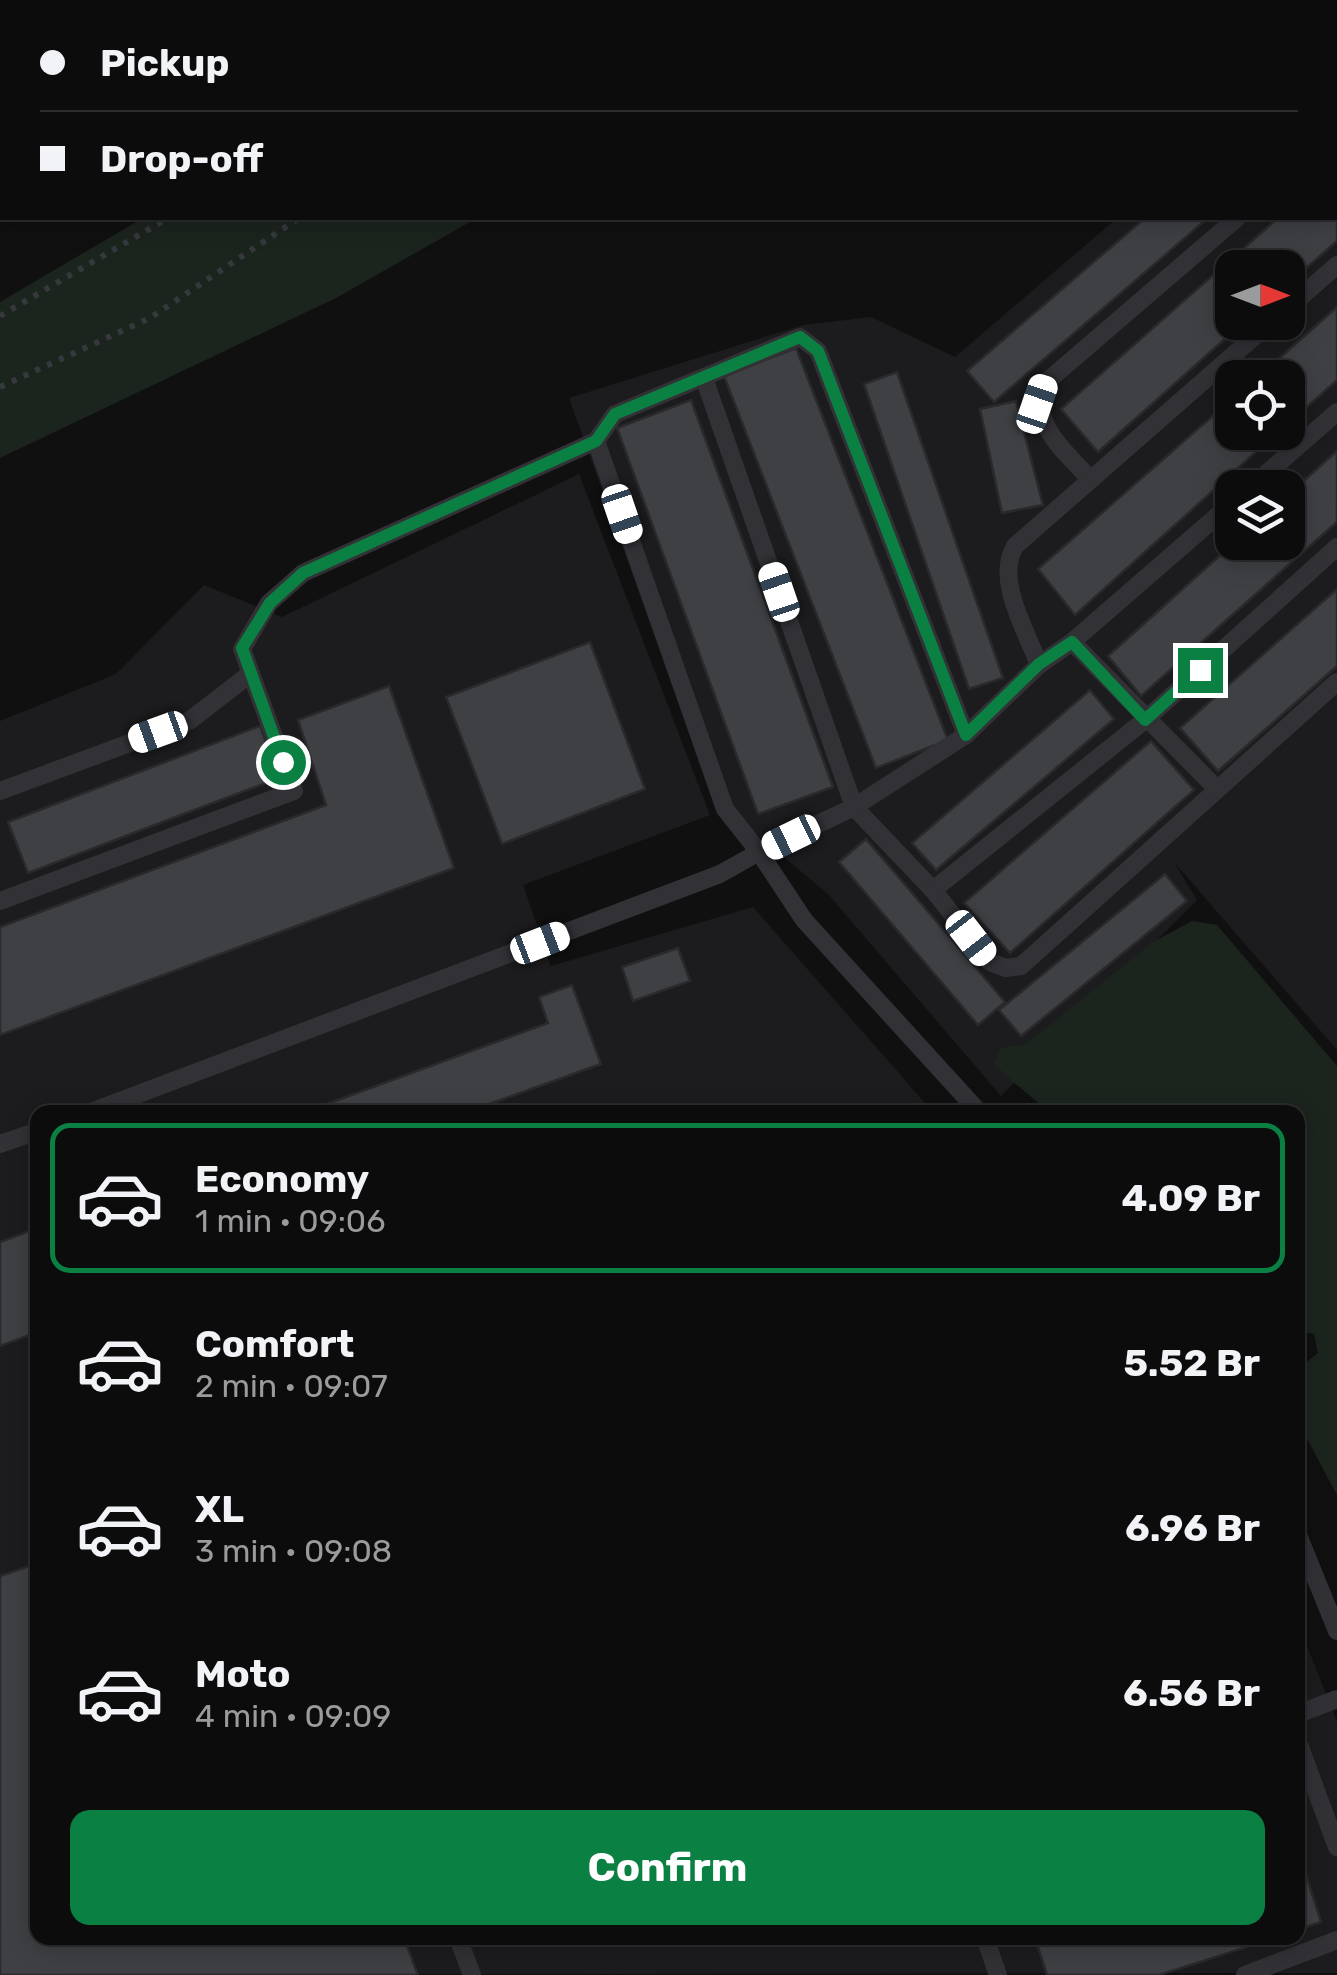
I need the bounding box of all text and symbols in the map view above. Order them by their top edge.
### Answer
text: Pickup [100,40,229,86]
text: Drop-off [100,136,263,182]
north arrow [1215,250,1305,340]
map controls [1215,250,1305,560]
button: locate [1215,360,1305,450]
car [1013,371,1061,437]
button: layers [1215,470,1305,560]
car [598,481,646,547]
car [755,559,803,625]
route end [1178,648,1223,693]
car [125,708,191,756]
route start [261,740,306,785]
car [757,810,825,864]
car [941,905,1001,971]
car [507,918,573,968]
icon: car [75,1153,165,1243]
text: Economy [195,1156,369,1202]
text: 4.09 Br [1121,1175,1260,1221]
text: 1 min · 09:06 [195,1202,385,1240]
icon: car [75,1318,165,1408]
text: Comfort [195,1321,354,1367]
text: 5.52 Br [1123,1340,1260,1386]
text: 2 min · 09:07 [195,1367,388,1405]
icon: car [75,1483,165,1573]
text: XL [195,1486,244,1532]
text: 6.96 Br [1125,1505,1260,1551]
text: 3 min · 09:08 [195,1532,392,1570]
icon: car [75,1648,165,1738]
text: Moto [195,1651,291,1697]
text: 6.56 Br [1123,1670,1260,1716]
text: 4 min · 09:09 [195,1697,391,1735]
button: Confirm [70,1810,1265,1925]

